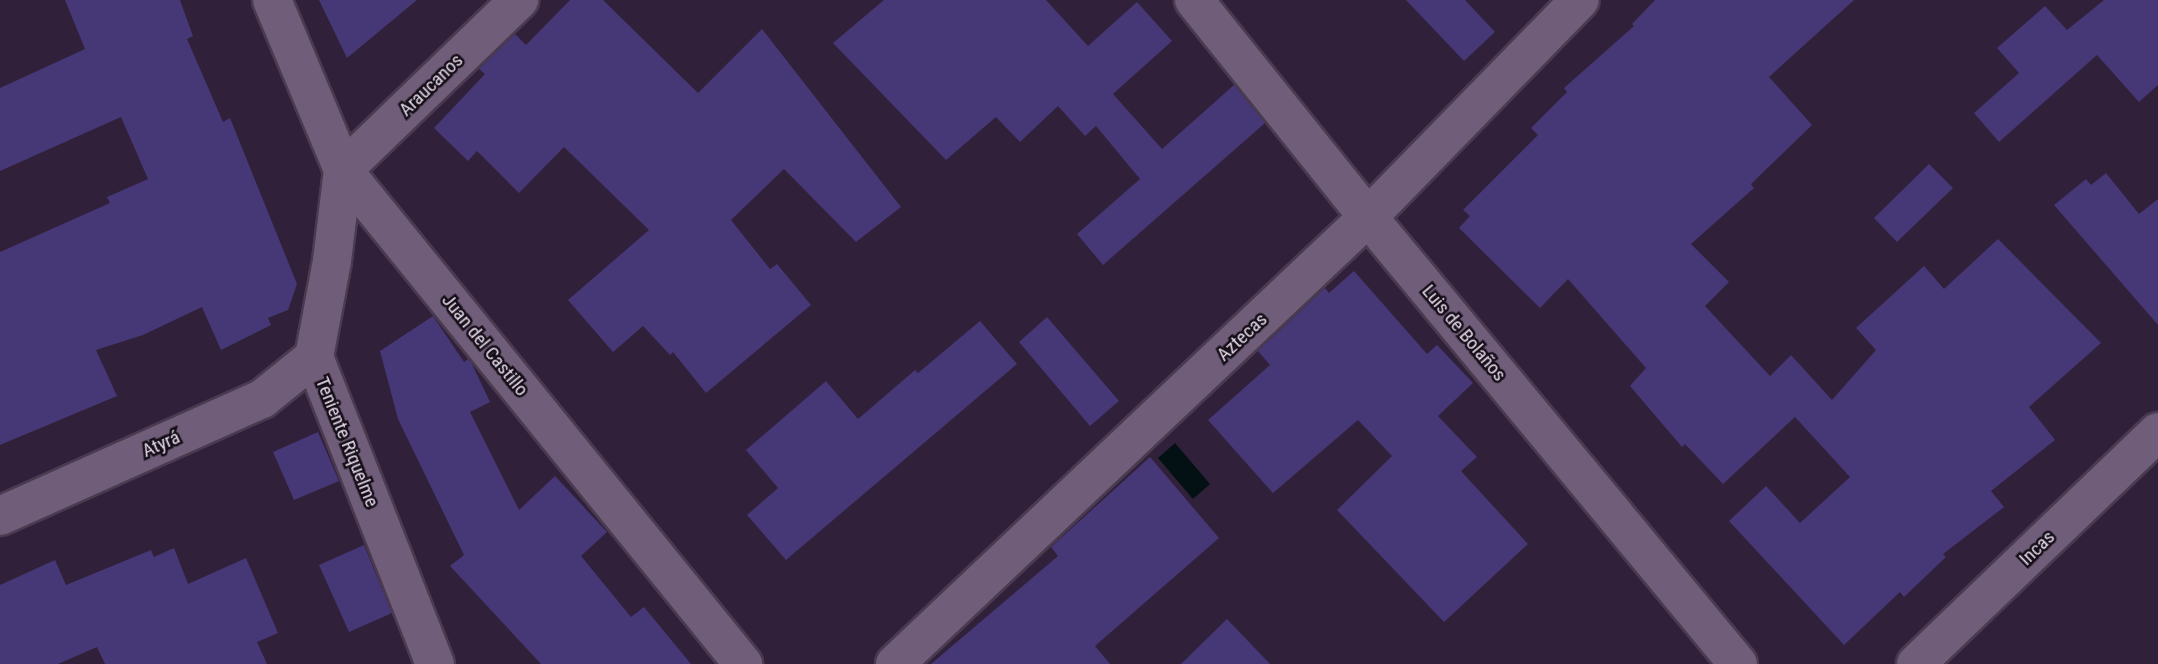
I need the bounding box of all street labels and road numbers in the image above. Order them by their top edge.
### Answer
street label: Araucanos [394,49,468,121]
street label: Luis de Bolaños [1417,280,1511,386]
street label: Juan del Castillo [437,289,533,401]
street label: Aztecas [1212,308,1272,366]
street label: Teniente Riquelme [311,374,383,510]
street label: Atyrá [139,426,183,462]
street label: Incas [2015,526,2059,570]

